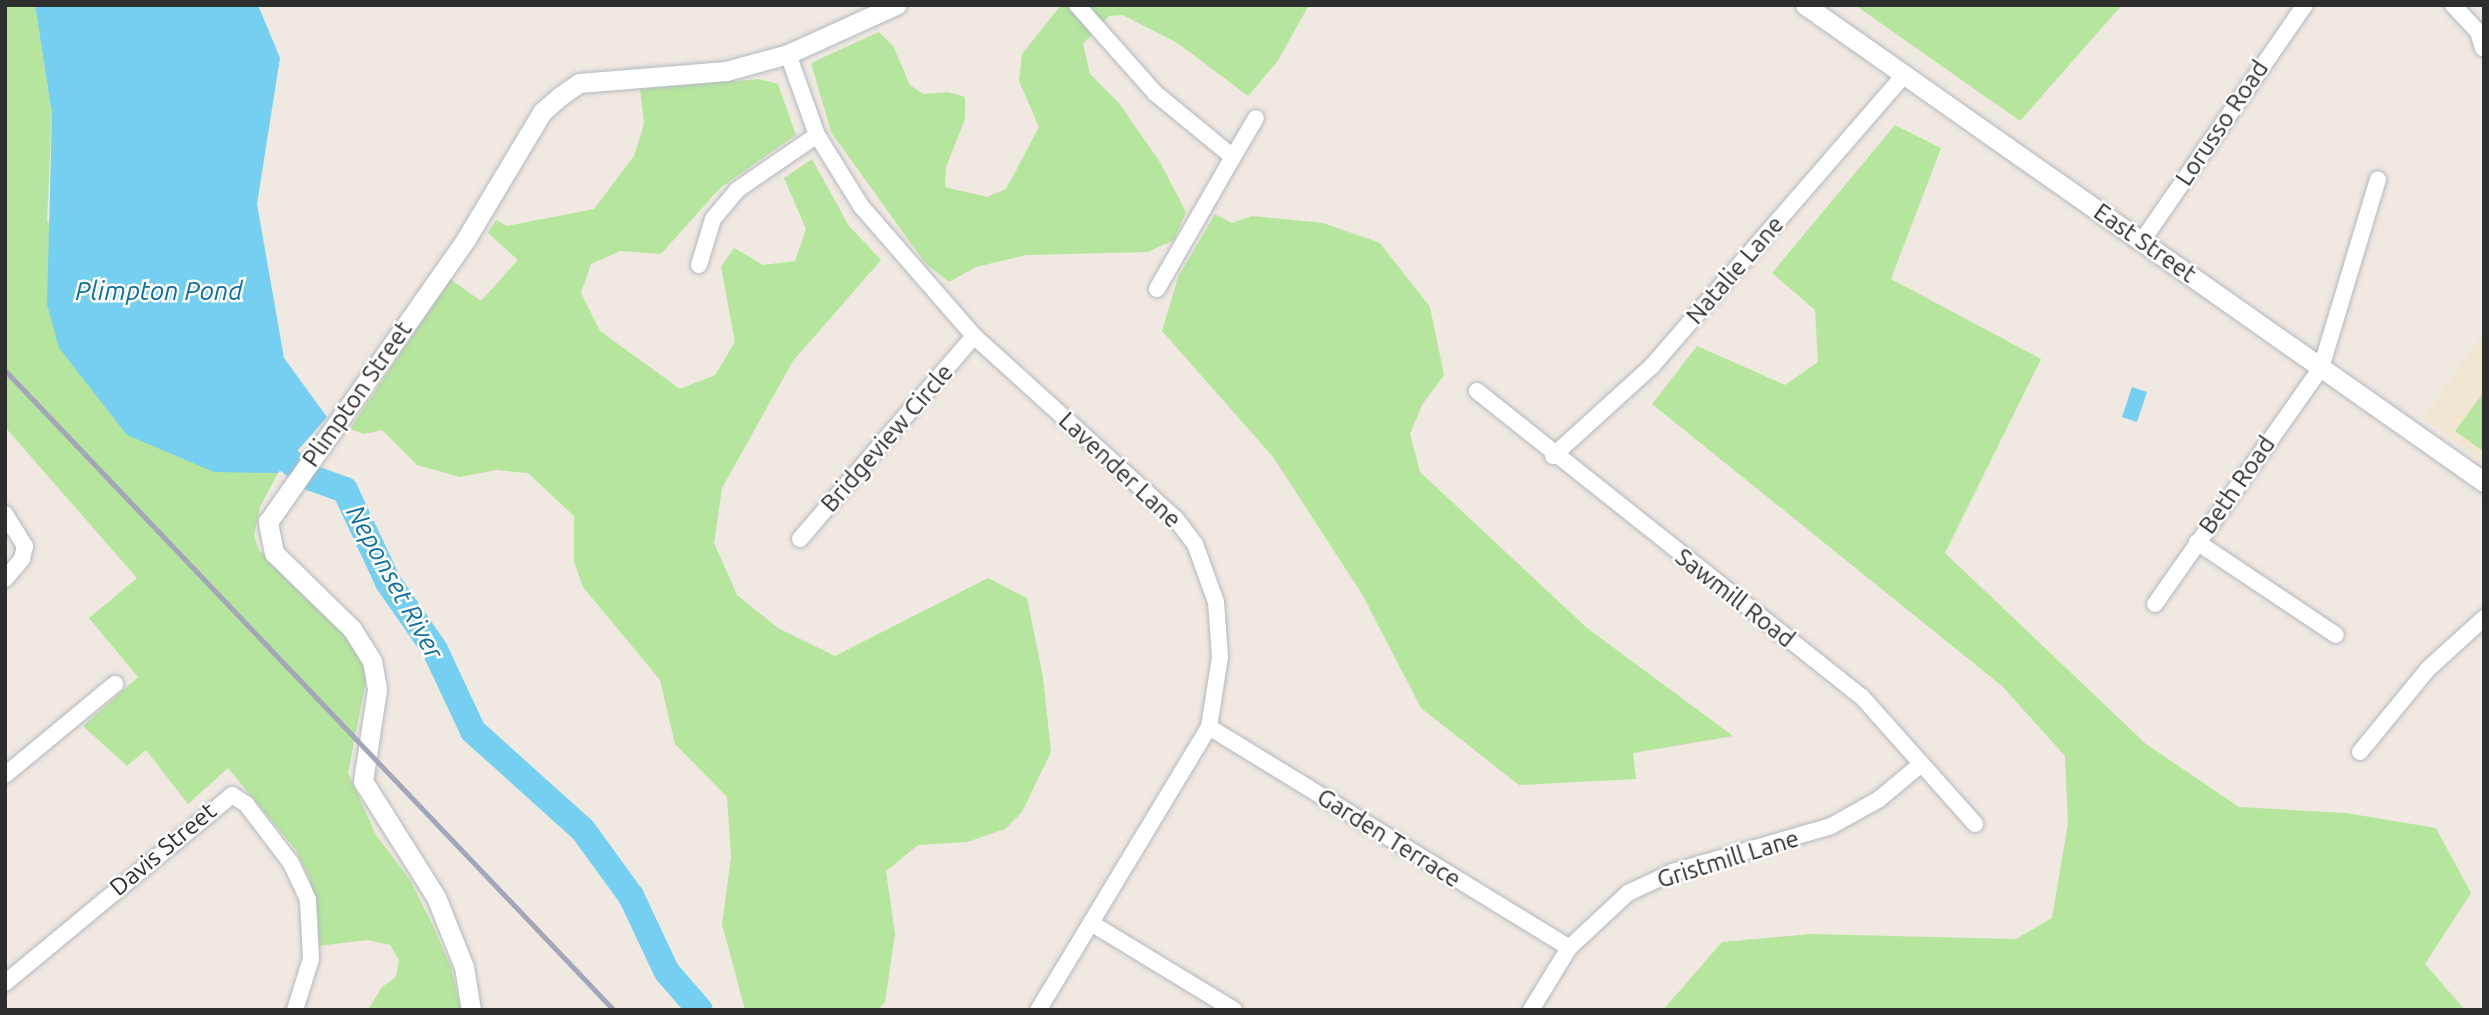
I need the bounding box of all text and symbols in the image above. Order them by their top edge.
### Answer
street label: Lorusso Road [2170,55,2274,191]
street label: East Street [2088,197,2202,289]
street label: Natalie Lane [1680,210,1790,330]
water label: Plimpton Pond [75,275,243,307]
street label: Plimpton Street [296,316,418,472]
street label: Bridgeview Circle [815,358,959,518]
street label: Lavender Lane [1053,406,1187,534]
street label: Beth Road [2193,431,2281,539]
water label: Neponset River [340,499,450,665]
street label: Sawmill Road [1670,542,1800,654]
street label: Garden Terrace [1312,782,1466,894]
street label: Davis Street [104,796,222,902]
street label: Gristmill Lane [1654,824,1802,894]

